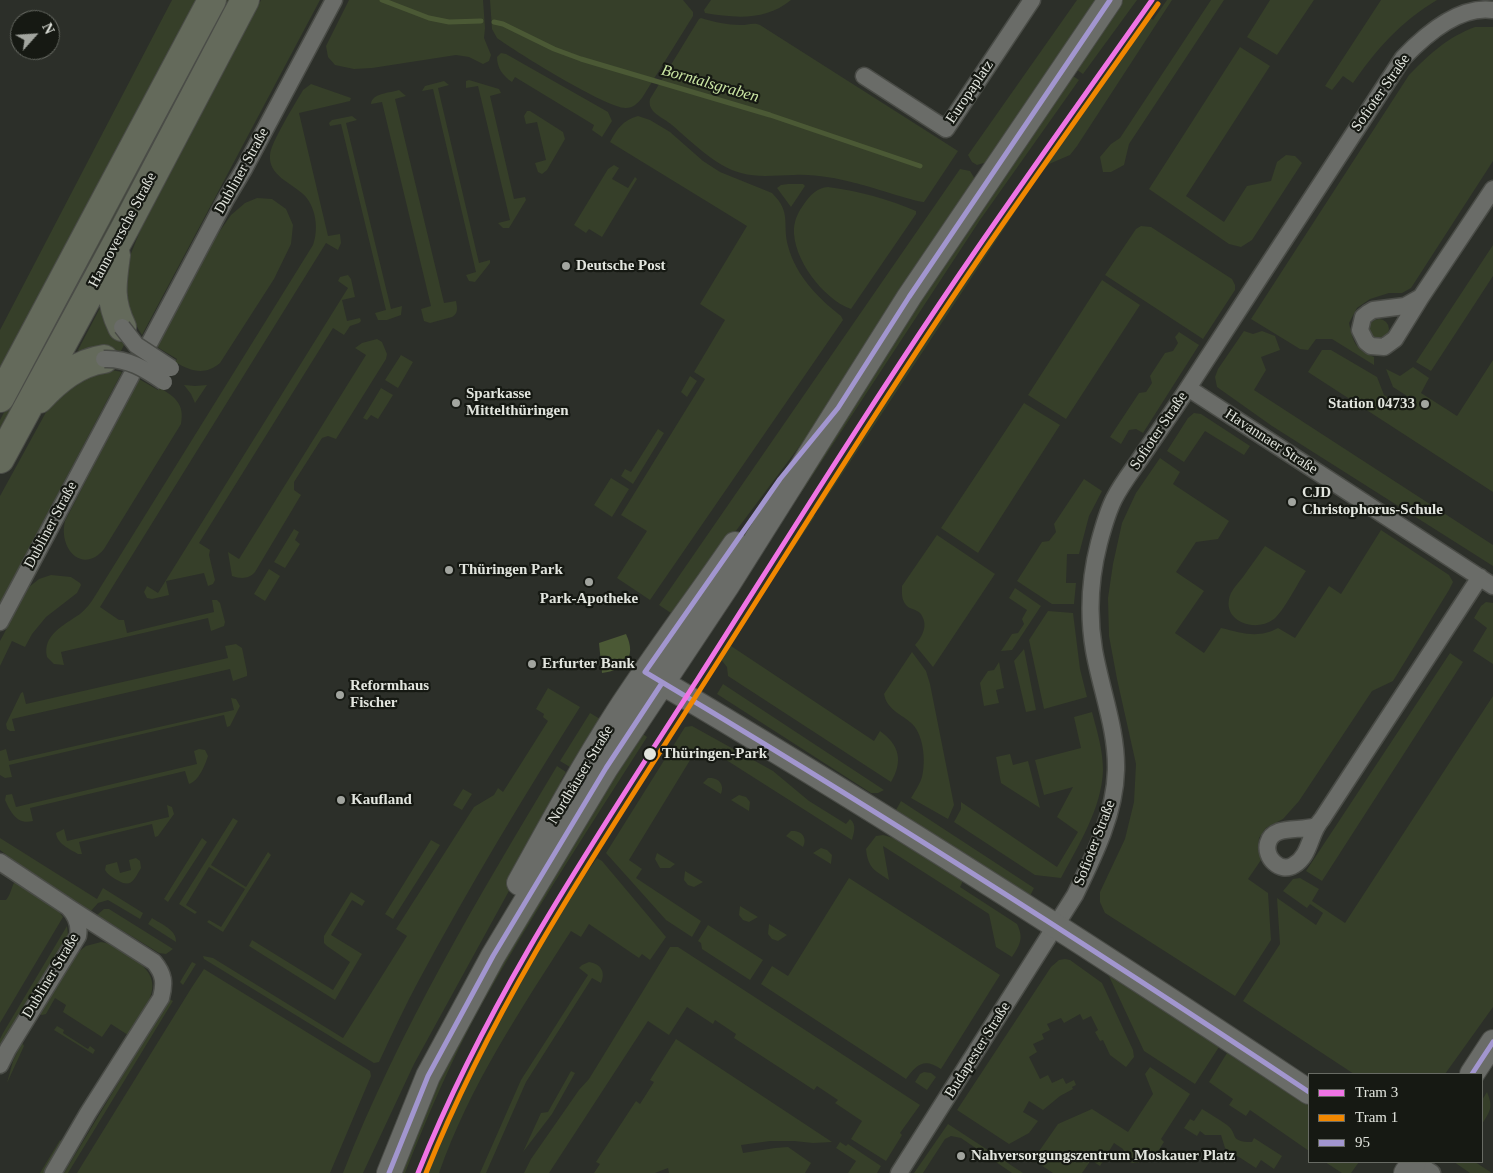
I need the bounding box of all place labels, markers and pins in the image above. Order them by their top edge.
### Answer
place label: Deutsche Post [576,257,666,275]
marker: Deutsche Post [560,260,572,272]
place label: Sparkasse Mittelthüringen [466,385,568,420]
place label: Station 04733 [1328,395,1415,413]
marker: Sparkasse Mittelthüringen [450,397,462,409]
marker: Station 04733 [1419,398,1431,410]
place label: CJD Christophorus-Schule [1302,484,1443,519]
marker: CJD Christophorus-Schule [1286,496,1298,508]
place label: Thüringen Park [459,561,563,579]
marker: Thüringen Park [443,564,455,576]
marker: Park-Apotheke [583,576,595,588]
place label: Park-Apotheke [540,590,638,608]
place label: Erfurter Bank [542,655,635,673]
marker: Erfurter Bank [526,658,538,670]
place label: Reformhaus Fischer [350,677,429,712]
marker: Reformhaus Fischer [334,689,346,701]
place label: Thüringen-Park [662,745,767,763]
marker: Thüringen-Park [642,746,658,762]
place label: Kaufland [351,791,412,809]
marker: Kaufland [335,794,347,806]
place label: Nahversorgungszentrum Moskauer Platz [971,1147,1235,1165]
marker: Nahversorgungszentrum Moskauer Platz [955,1150,967,1162]

